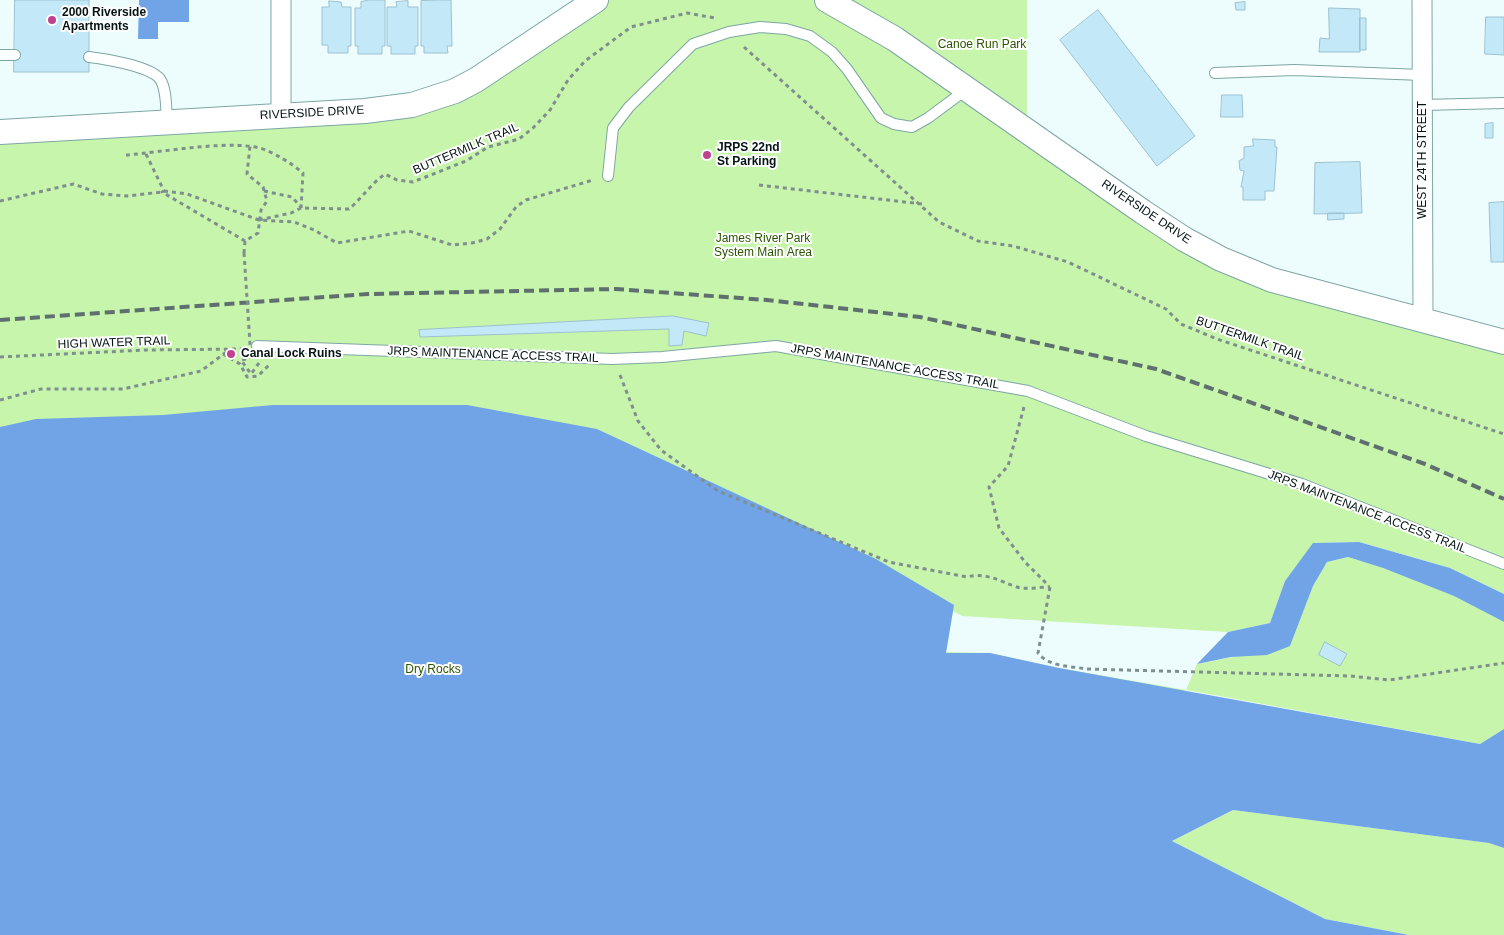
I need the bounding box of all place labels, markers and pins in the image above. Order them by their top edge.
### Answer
place label: 2000 Riverside Apartments [62,6,146,34]
marker: 2000 Riverside Apartments [46,14,58,26]
place label: JRPS 22nd St Parking [717,141,780,169]
marker: JRPS 22nd St Parking [701,149,713,161]
place label: Canal Lock Ruins [241,347,342,361]
marker: Canal Lock Ruins [225,348,237,360]

